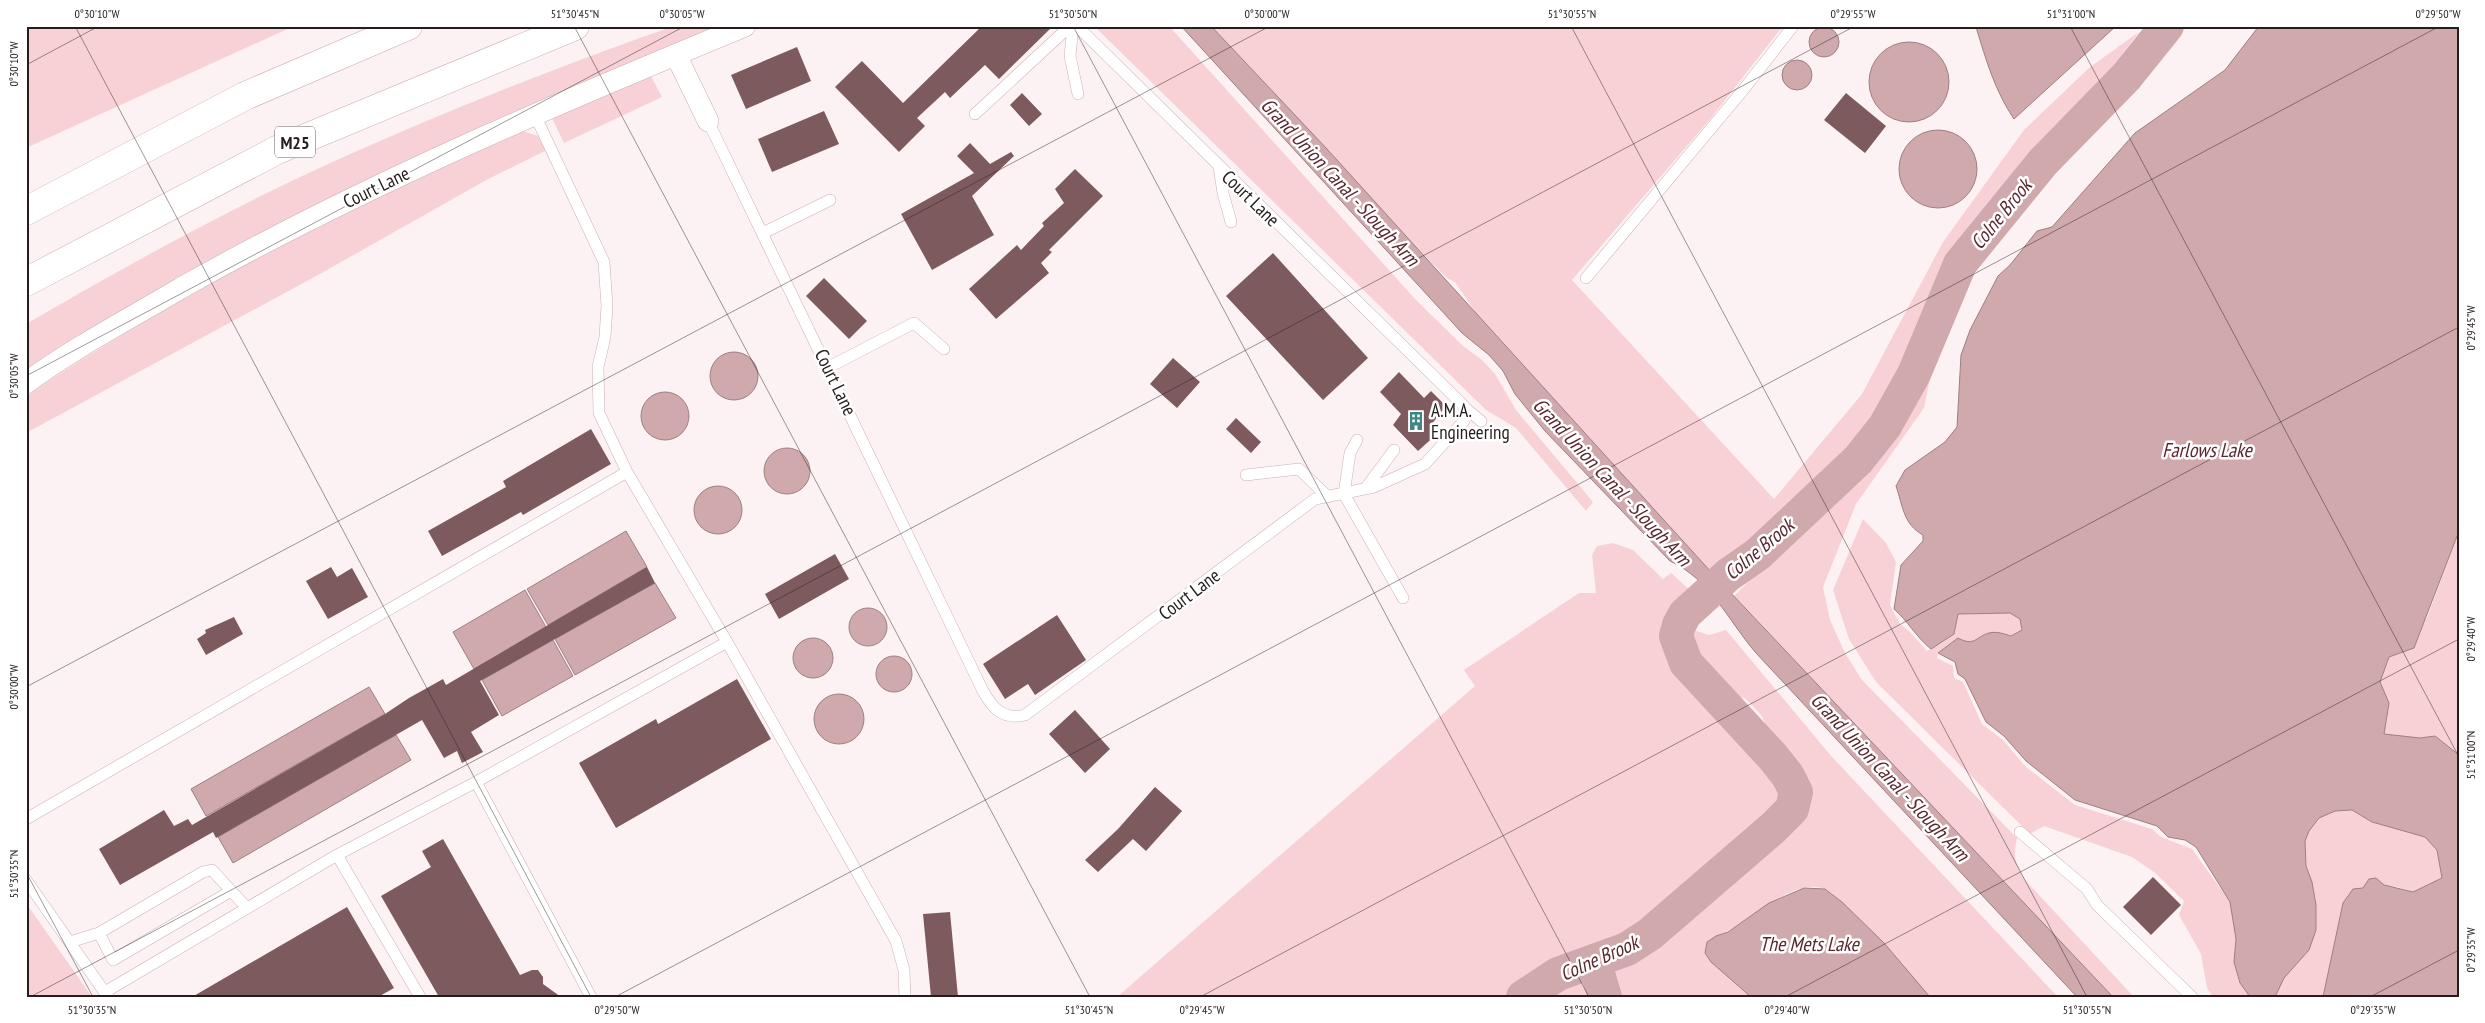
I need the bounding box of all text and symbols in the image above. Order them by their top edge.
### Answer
text: 0°30'10"W [74,6,120,21]
text: 51°30'45"N [551,6,599,21]
text: 0°30'05"W [659,6,705,21]
text: 51°30'50"N [1049,6,1097,21]
text: 0°30'00"W [1244,6,1290,21]
text: 51°30'55"N [1548,6,1596,21]
text: 0°29'55"W [1830,6,1876,21]
text: 51°31'00"N [2047,6,2095,21]
text: 0°29'50"W [2415,6,2461,21]
text: 0°30'10"W [6,41,21,87]
water label: Grand Union Canal - Slough Arm [1255,92,1426,272]
road number: M25 [275,126,315,158]
street label: Court Lane [339,161,413,213]
street label: Court Lane [1217,165,1285,231]
water label: Colne Brook [1965,172,2039,254]
text: 0°29'45"W [2463,305,2478,351]
street label: Court Lane [810,345,862,419]
text: 0°30'05"W [6,353,21,399]
water label: Grand Union Canal - Slough Arm [1527,392,1698,572]
place label: A.M.A. Engineering [1431,398,1510,444]
building icon: A.M.A. Engineering [1405,410,1427,432]
water label: Farlows Lake [2162,437,2253,463]
water label: Colne Brook [1719,511,1801,586]
street label: Court Lane [1153,563,1225,625]
text: 0°29'40"W [2463,616,2478,662]
text: 0°30'00"W [6,664,21,710]
water label: Grand Union Canal - Slough Arm [1805,687,1976,867]
text: 51°31'00"N [2463,731,2478,779]
text: 51°30'35"N [6,850,21,898]
text: 0°29'35"W [2463,927,2478,973]
water label: Colne Brook [1556,928,1644,987]
water label: The Mets Lake [1759,931,1861,957]
text: 51°30'35"N [68,1002,116,1017]
text: 0°29'50"W [594,1002,640,1017]
text: 51°30'45"N [1065,1002,1113,1017]
text: 0°29'45"W [1179,1002,1225,1017]
text: 51°30'50"N [1564,1002,1612,1017]
text: 0°29'40"W [1764,1002,1810,1017]
text: 51°30'55"N [2063,1002,2111,1017]
text: 0°29'35"W [2350,1002,2396,1017]

